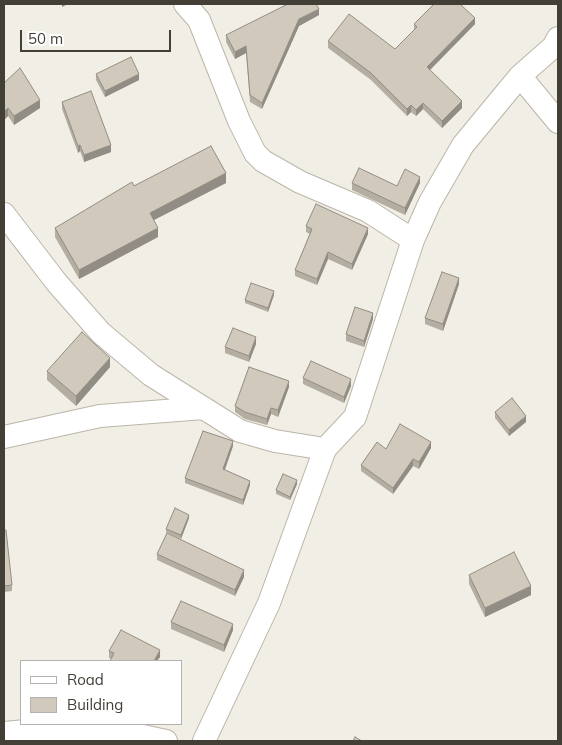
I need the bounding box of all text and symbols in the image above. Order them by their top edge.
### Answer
scale bar [22,20,174,52]
text: 50 m [28,29,63,48]
legend [20,660,182,725]
text: Road [67,670,104,689]
text: Building [67,695,123,714]

